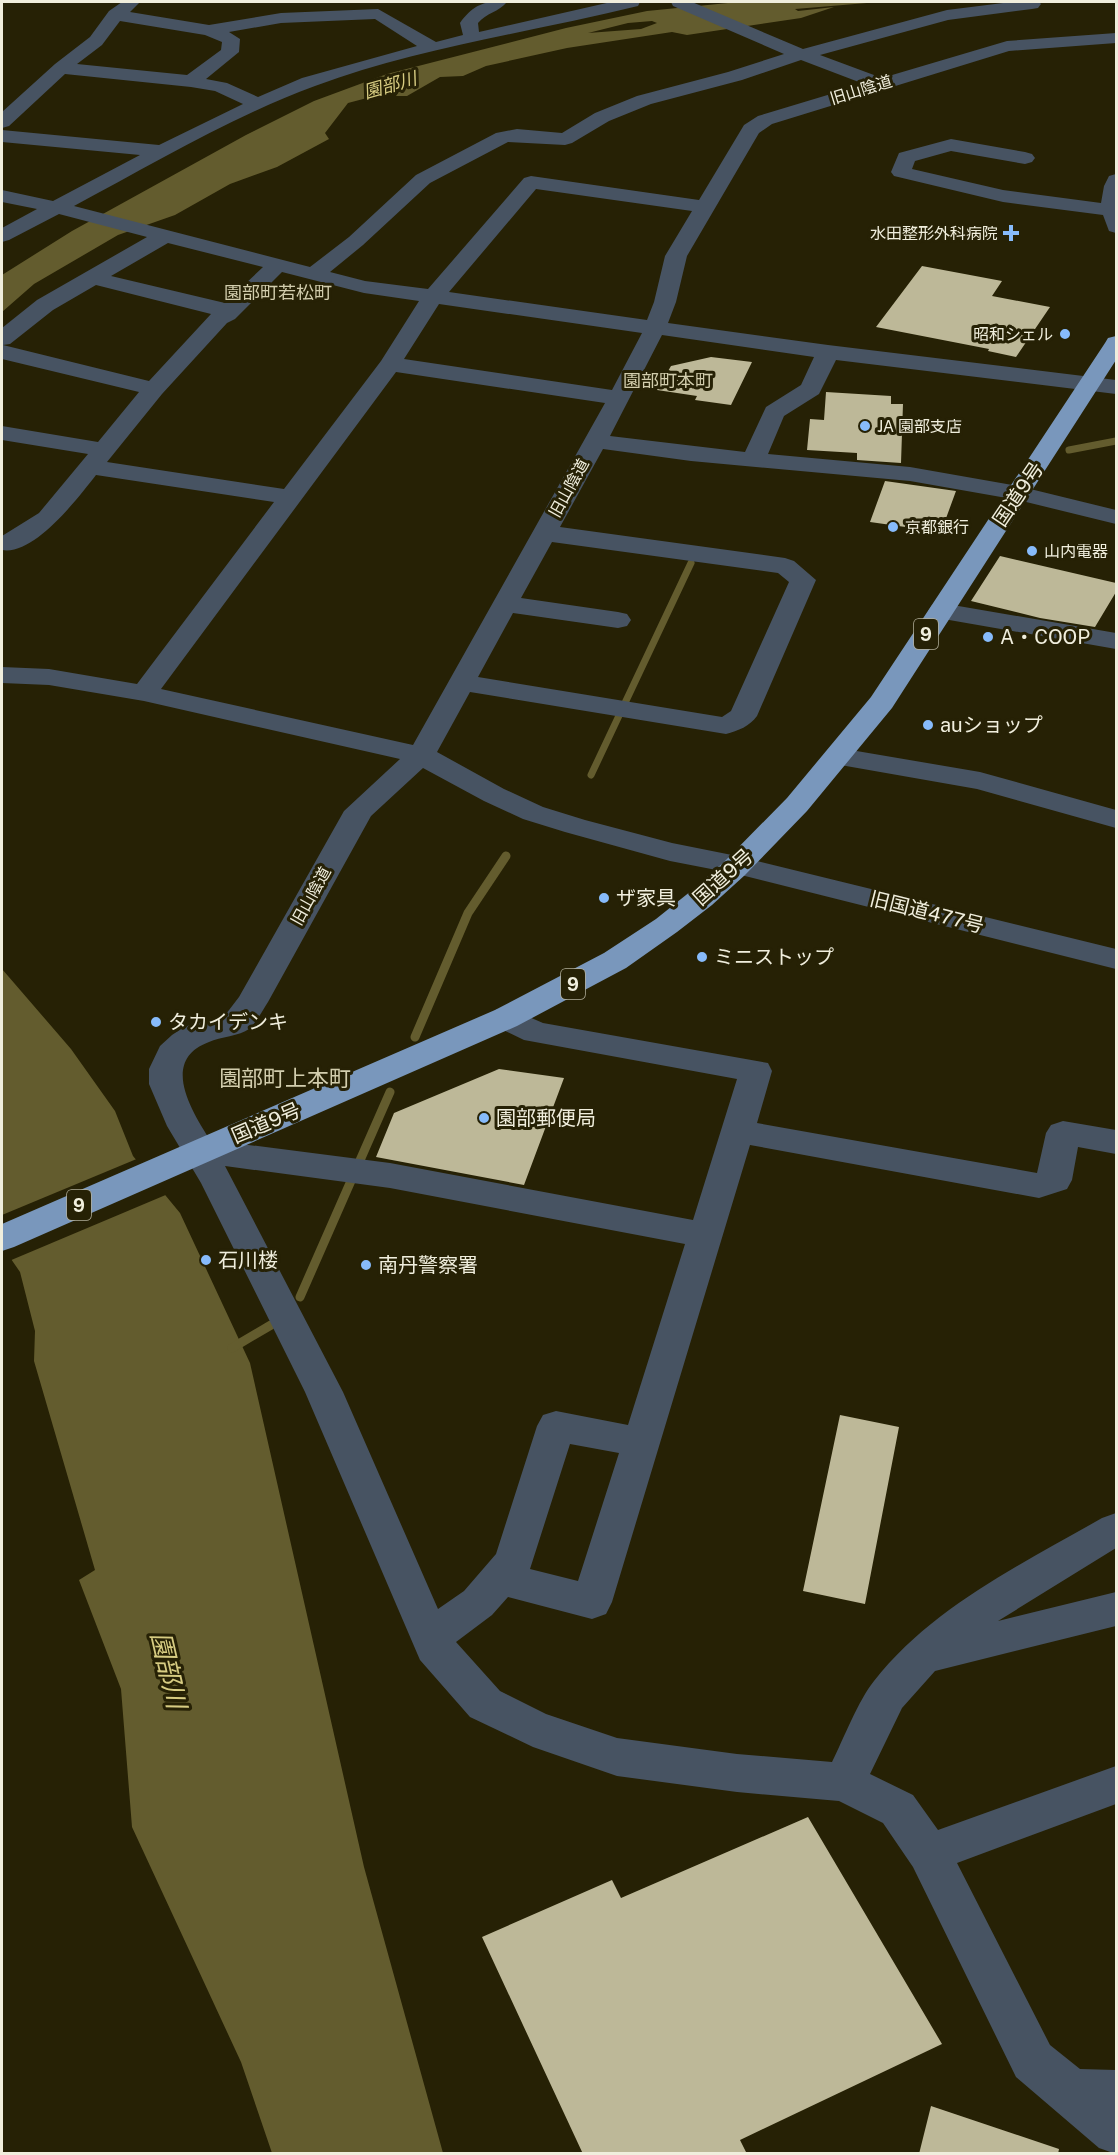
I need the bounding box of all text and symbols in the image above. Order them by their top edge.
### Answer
water label: 園部川 [361,67,421,103]
street label: 旧山陰道 [828,72,894,108]
place label: 水田整形外科病院 [870,224,998,243]
marker: 水田整形外科病院 [1002,224,1020,242]
district label: 園部町若松町 [224,282,332,303]
place label: 昭和シェル [973,325,1053,344]
marker: 昭和シェル [1058,327,1072,341]
district label: 園部町本町 [623,370,713,391]
place label: JA 園部支店 [877,417,962,436]
marker: JA 園部支店 [858,419,872,433]
street label: 旧山陰道 [545,455,593,521]
street label: 国道9号 [988,457,1048,531]
place label: 京都銀行 [905,518,969,537]
marker: 京都銀行 [886,520,900,534]
place label: 山内電器 [1044,542,1108,561]
marker: 山内電器 [1025,544,1039,558]
road number: 9 [914,619,938,649]
place label: A・COOP [1000,625,1090,649]
marker: A・COOP [981,630,995,644]
place label: auショップ [940,713,1043,737]
marker: auショップ [921,718,935,732]
street label: 国道9号 [688,844,758,910]
street label: 旧山陰道 [287,863,335,929]
place label: ザ家具 [616,886,676,910]
street label: 旧国道477号 [867,886,987,938]
marker: ザ家具 [597,891,611,905]
place label: ミニストップ [714,945,834,969]
marker: ミニストップ [695,950,709,964]
road number: 9 [561,969,585,999]
place label: タカイデンキ [168,1010,288,1034]
marker: タカイデンキ [149,1015,163,1029]
district label: 園部町上本町 [219,1065,351,1091]
street label: 国道9号 [228,1098,304,1148]
place label: 園部郵便局 [496,1106,596,1130]
marker: 園部郵便局 [477,1111,491,1125]
road number: 9 [67,1190,91,1220]
place label: 石川楼 [218,1248,278,1272]
marker: 石川楼 [199,1253,213,1267]
place label: 南丹警察署 [378,1253,478,1277]
marker: 南丹警察署 [359,1258,373,1272]
water label: 園部川 [145,1629,194,1714]

